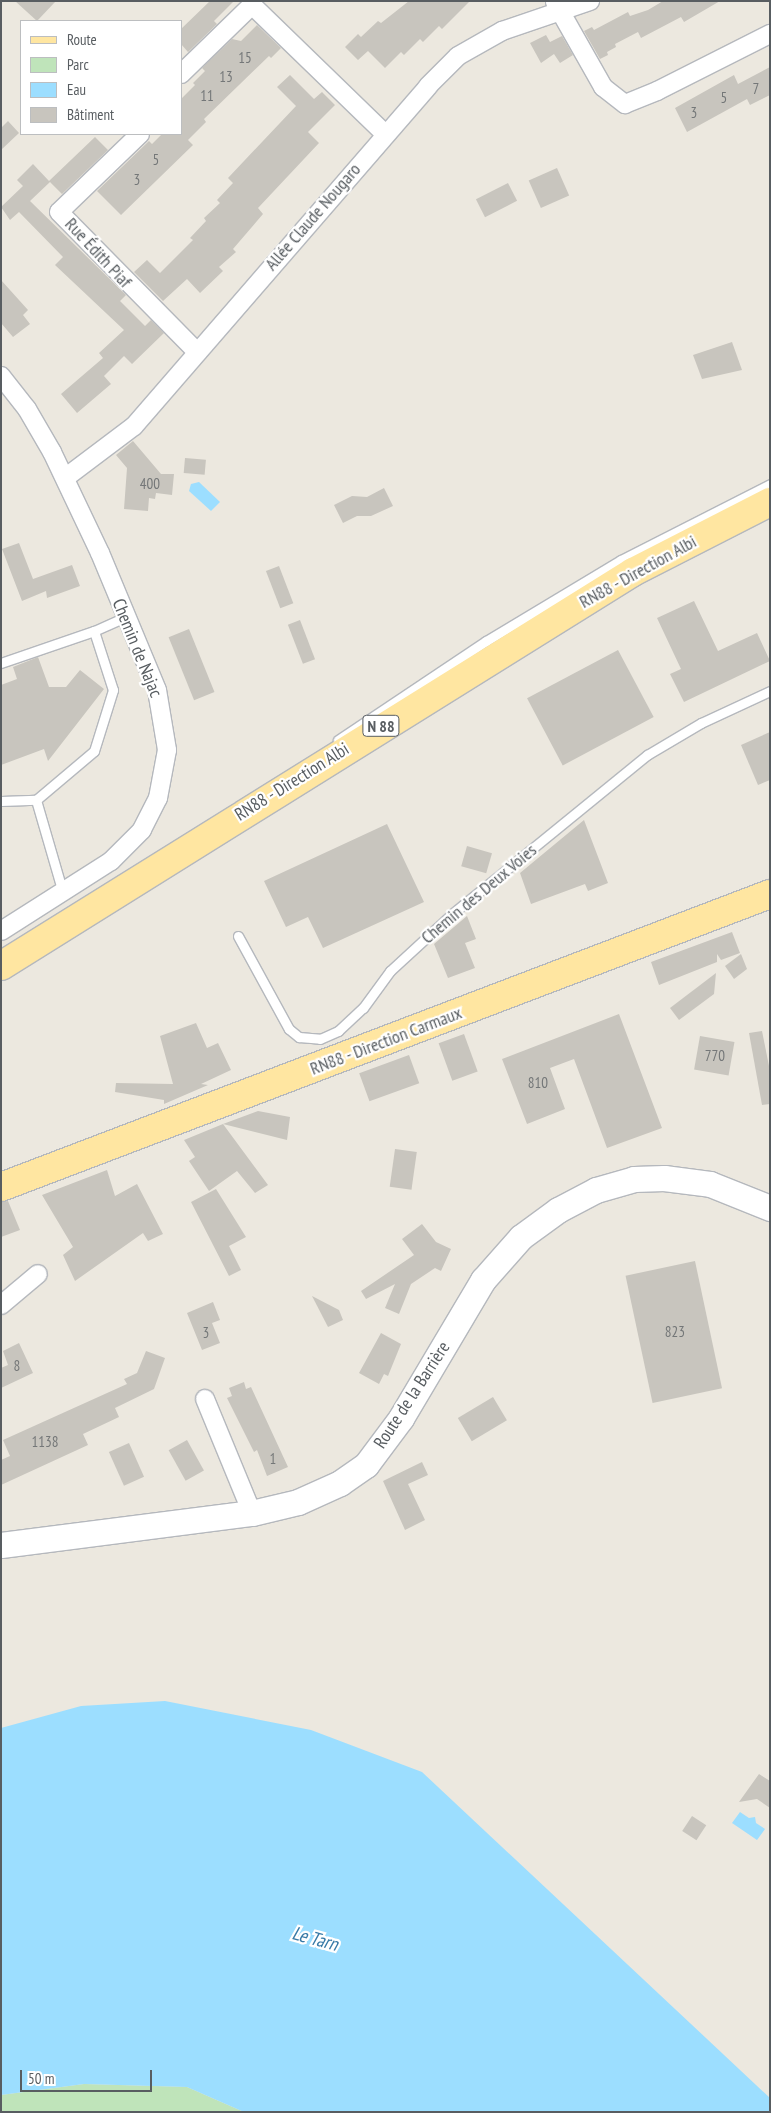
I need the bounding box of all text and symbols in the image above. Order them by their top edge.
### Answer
legend [20,20,182,135]
text: Route [67,30,97,49]
house number: 15 [238,49,252,67]
text: Parc [67,55,89,74]
house number: 13 [219,68,233,86]
text: Eau [67,80,86,99]
house number: 7 [753,80,759,98]
house number: 11 [200,87,214,105]
house number: 5 [721,89,727,107]
house number: 3 [691,104,697,122]
text: Bâtiment [67,105,114,124]
house number: 5 [153,151,159,169]
street label: Allée Claude Nougaro [261,159,365,275]
house number: 3 [134,171,140,189]
street label: Rue Édith Piaf [60,214,136,292]
house number: 400 [140,475,160,493]
street label: RN88 - Direction Albi [575,531,701,613]
street label: Chemin de Najac [107,596,167,700]
road number: N 88 [362,712,400,739]
street label: RN88 - Direction Albi [230,738,354,826]
street label: Chemin des Deux Voies [417,839,541,949]
street label: RN88 - Direction Carmaux [307,1002,465,1080]
house number: 770 [705,1047,725,1065]
house number: 810 [528,1074,548,1092]
house number: 823 [665,1323,685,1341]
house number: 3 [203,1324,209,1342]
street label: Route de la Barrière [369,1338,455,1452]
house number: 8 [14,1357,20,1375]
house number: 1138 [32,1433,58,1451]
house number: 1 [270,1450,276,1468]
water label: Le Tarn [289,1922,341,1956]
scale bar [22,2060,155,2092]
text: 50 m [28,2069,54,2088]

